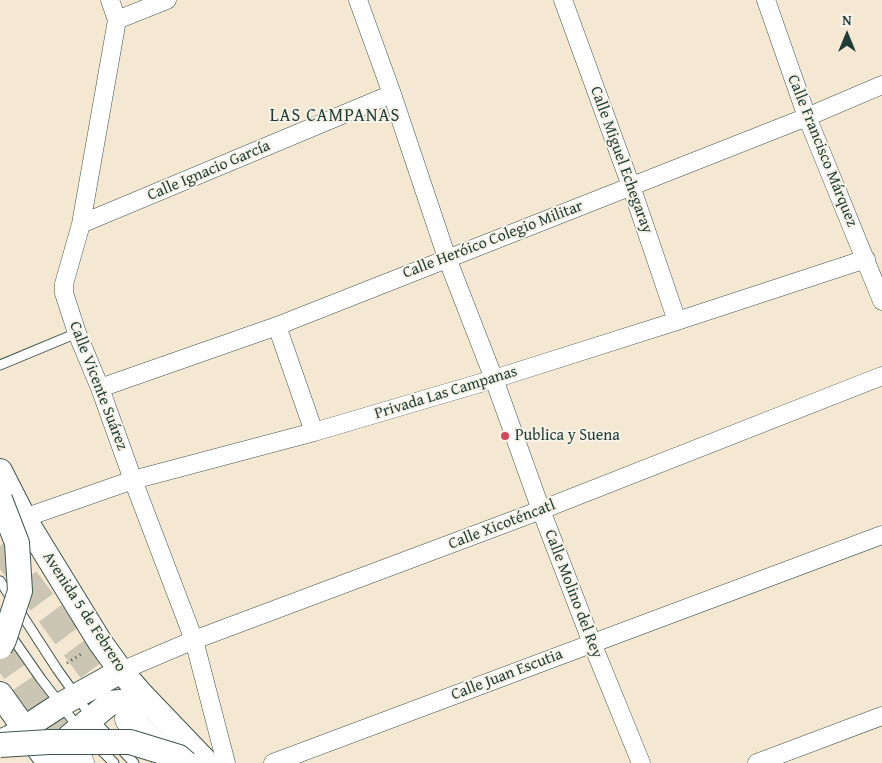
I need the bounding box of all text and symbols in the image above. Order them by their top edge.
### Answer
north arrow [822,10,872,60]
text: N [842,10,852,30]
street label: Calle Francisco Márquez [783,72,861,230]
street label: Calle Miguel Echegaray [585,84,657,236]
district label: LAS CAMPANAS [268,105,402,127]
street label: Calle Ignacio García [145,136,273,206]
street label: Calle Heróico Colegio Militar [400,197,586,283]
street label: Calle Vicente Suárez [65,319,131,453]
street label: Privada Las Campanas [372,362,520,424]
place label: Publica y Suena [515,426,620,446]
marker: Publica y Suena [499,430,511,442]
street label: Calle Xicoténcatl [446,496,558,554]
street label: Calle Molino del Rey [540,527,606,661]
street label: Avenida 5 de Febrero [38,548,130,676]
street label: Calle Juan Escutia [449,645,565,705]

